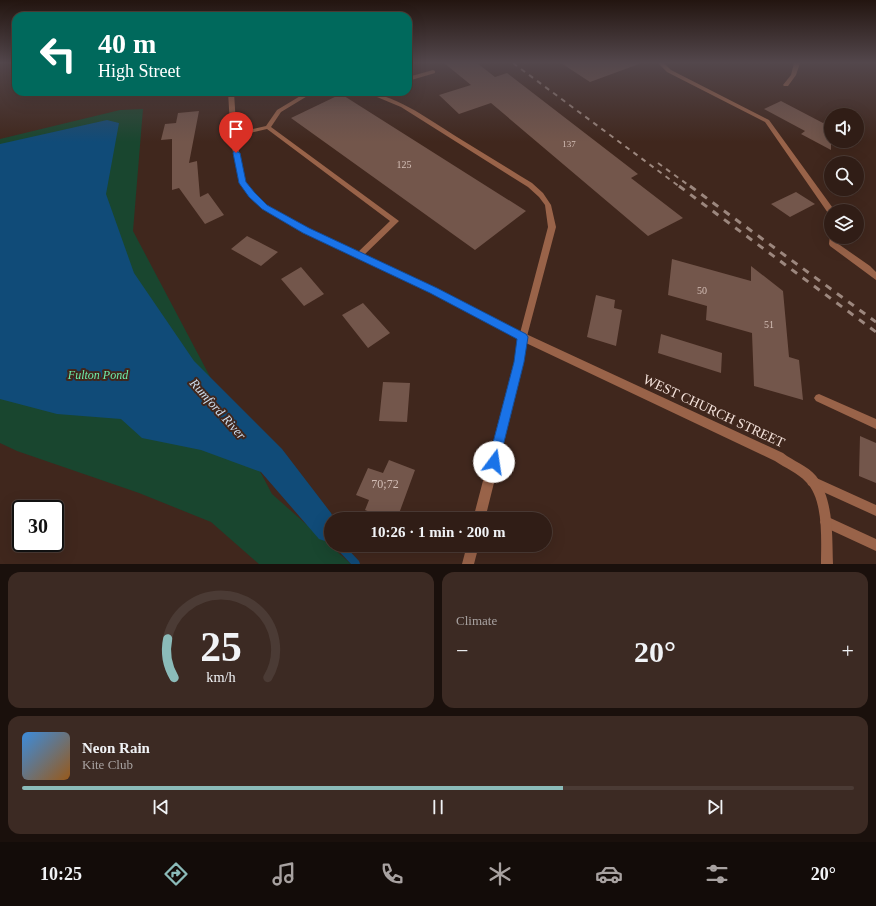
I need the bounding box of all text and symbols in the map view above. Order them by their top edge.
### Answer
icon: left [32,28,84,80]
text: 40 m [98,28,156,59]
text: High Street [98,61,181,81]
map controls [824,108,864,244]
button: sound [824,108,864,148]
pin [219,112,253,153]
icon: arrive [225,118,247,140]
house number: 137 [562,139,576,149]
button: search [824,156,864,196]
house number: 125 [397,159,412,170]
button: layers [824,204,864,244]
house number: 50 [697,285,707,296]
house number: 51 [764,319,774,330]
park label: Fulton Pond [67,368,129,382]
street label: WEST CHURCH STREET [641,372,788,451]
water label: Rumford River [186,375,250,443]
position arrow [473,441,515,483]
house number: 70;72 [371,477,399,491]
speed limit sign: 30 [12,500,64,552]
text: 10:26 · 1 min · 200 m [371,524,506,540]
text: Climate [456,613,497,628]
text: 25 [200,624,242,670]
text: 20° [634,635,676,668]
text: − [456,638,468,663]
text: + [842,638,854,663]
text: km/h [206,669,236,685]
text: Neon Rain [82,740,150,756]
text: Kite Club [82,757,133,772]
icon: previous [150,796,172,818]
icon: pause [427,796,449,818]
icon: next [704,796,726,818]
icon: directions [162,860,190,888]
icon: music [270,860,298,888]
icon: phone [378,860,406,888]
icon: climate [486,860,514,888]
icon: car [595,860,623,888]
icon: filters [703,860,731,888]
text: 10:25 [40,864,82,884]
text: 20° [811,864,836,884]

